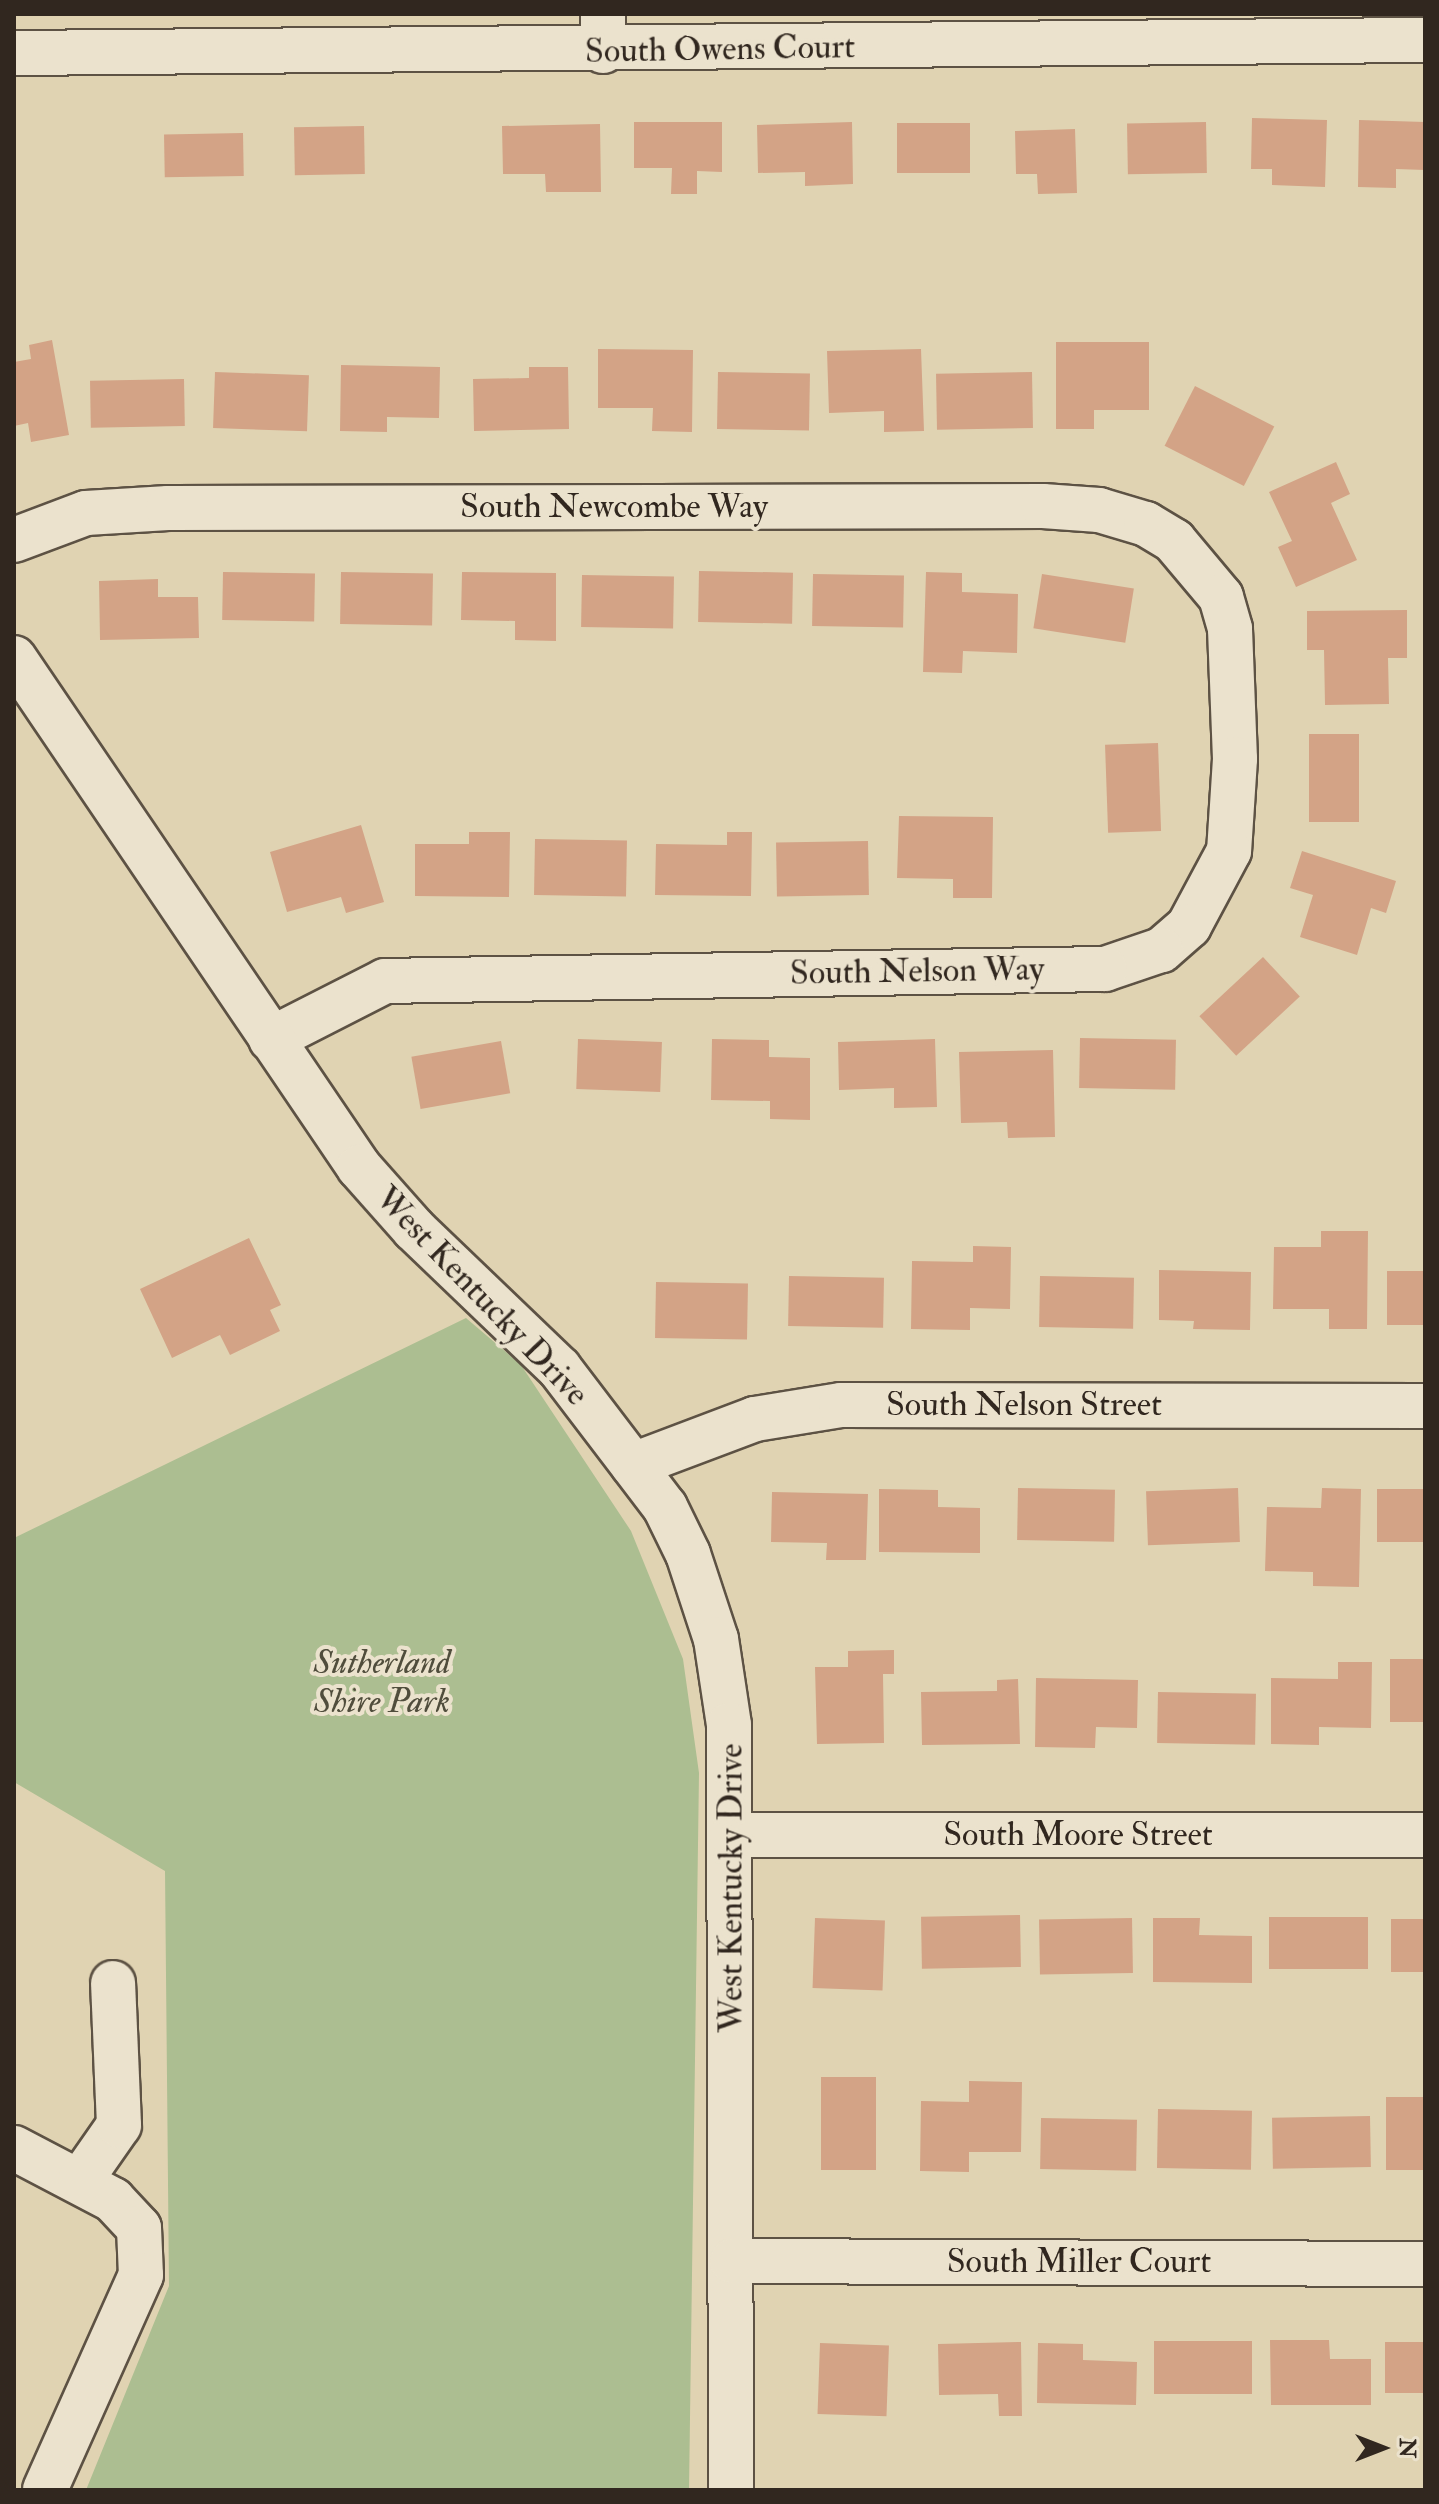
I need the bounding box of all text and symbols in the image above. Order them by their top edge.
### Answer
street label: South Owens Court [585,26,855,72]
street label: South Newcombe Way [460,487,768,527]
street label: South Nelson Way [789,948,1045,994]
street label: West Kentucky Drive [367,1178,597,1414]
street label: South Nelson Street [886,1385,1162,1425]
park label: Sutherland Shire Park [313,1642,451,1722]
street label: West Kentucky Drive [711,1743,751,2033]
street label: South Moore Street [943,1815,1213,1855]
street label: South Miller Court [947,2242,1211,2282]
north arrow [1343,2408,1423,2488]
text: N [1393,2438,1421,2458]

